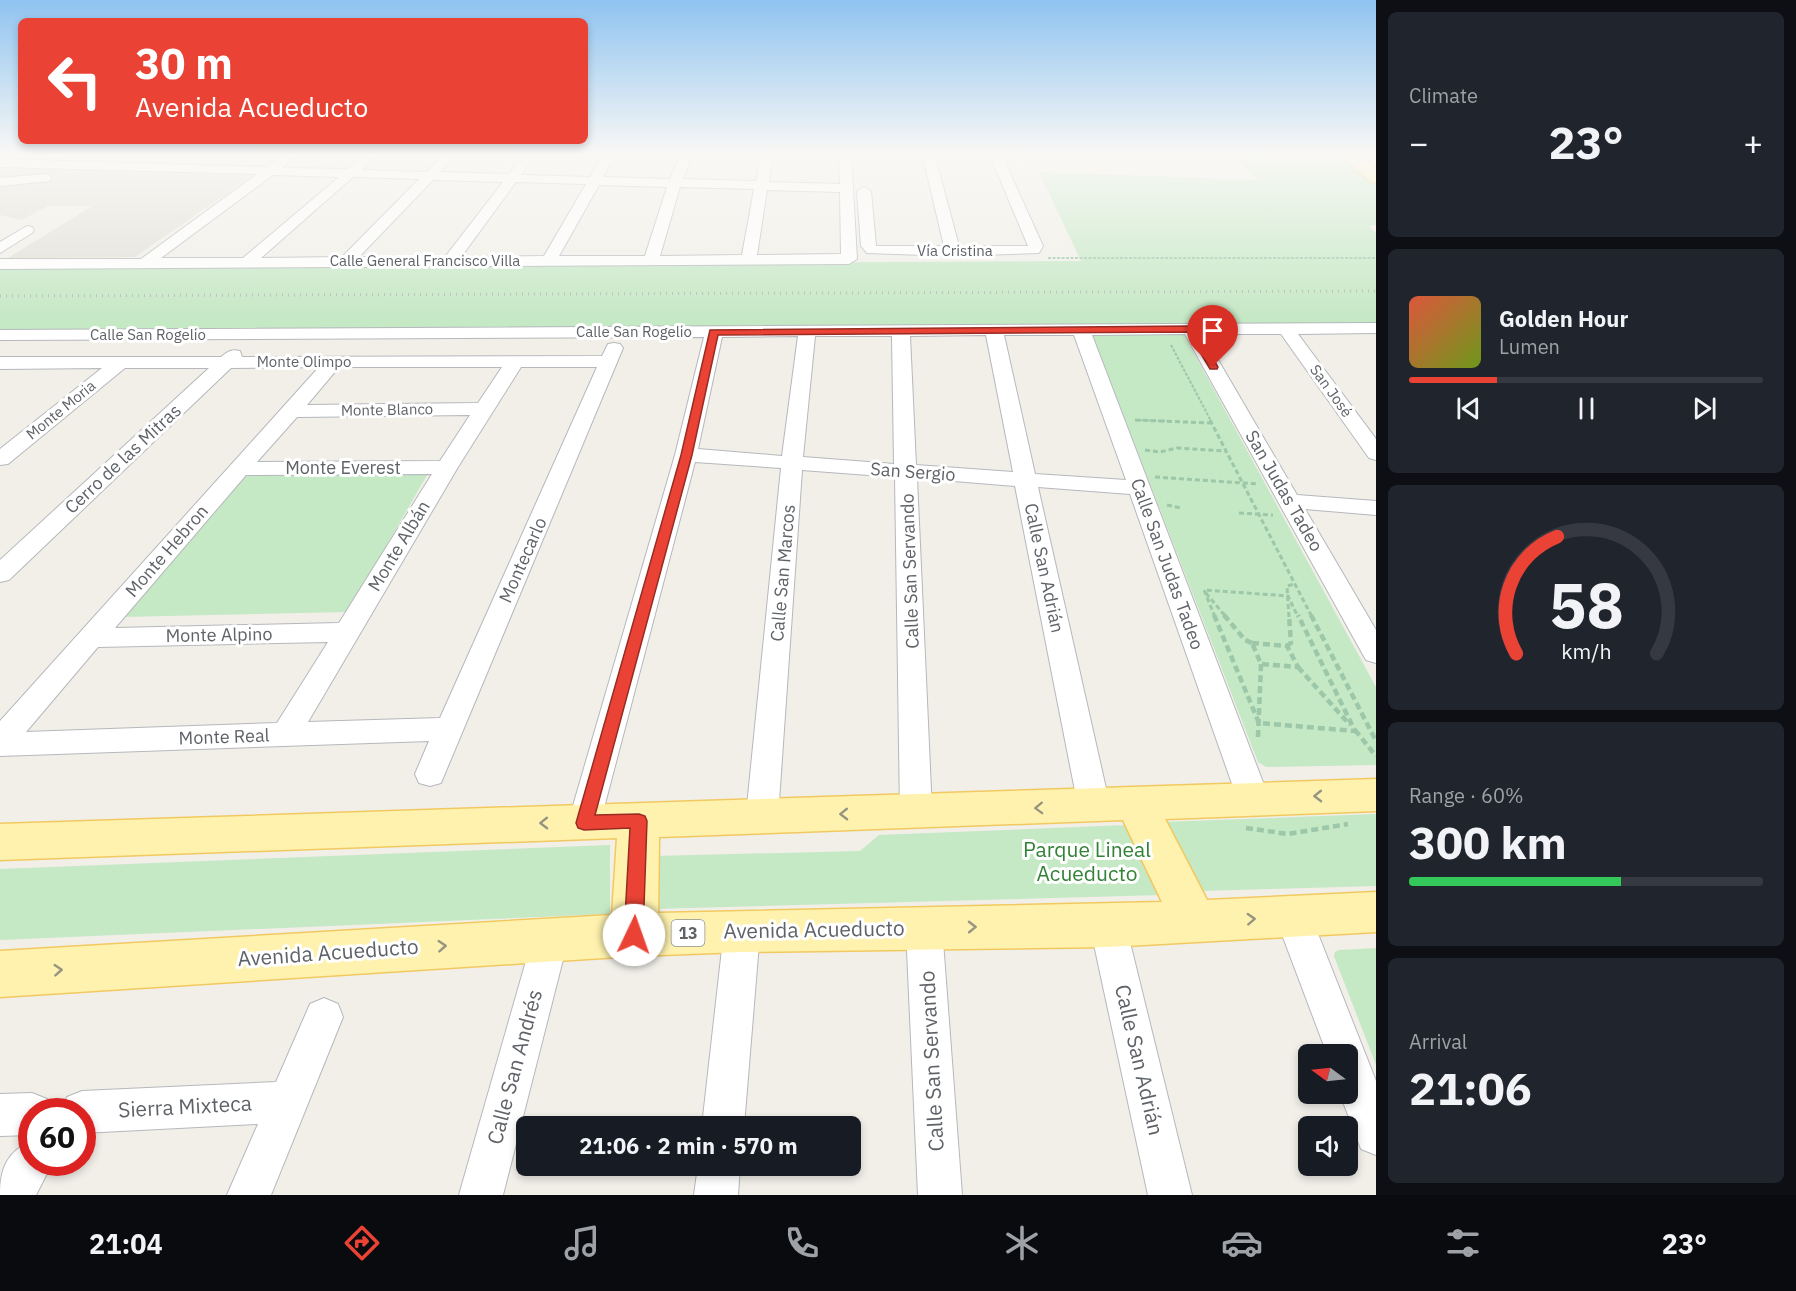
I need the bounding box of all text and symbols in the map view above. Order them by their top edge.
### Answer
text: 30 m [135,36,233,91]
icon: left [36,42,114,120]
text: Climate [1409,82,1478,109]
text: Avenida Acueducto [135,89,368,124]
text: 23° [1548,113,1624,171]
text: − [1409,121,1429,164]
text: + [1743,121,1763,164]
street label: Vía Cristina [917,241,993,260]
street label: Calle General Francisco Villa [330,251,520,270]
text: Golden Hour [1499,304,1628,333]
pin [1187,305,1238,367]
icon: arrive [1196,314,1229,347]
street label: Calle San Rogelio [576,322,692,341]
street label: Calle San Rogelio [90,325,206,344]
text: Lumen [1499,333,1560,360]
street label: Monte Olimpo [257,352,351,371]
street label: San José [1306,361,1357,421]
street label: Monte Moria [22,376,99,443]
icon: previous [1452,392,1485,425]
icon: pause [1570,392,1603,425]
icon: next [1688,392,1721,425]
street label: Cerro de las Mitras [60,399,186,519]
street label: Monte Blanco [341,399,433,420]
street label: San Judas Tadeo [1240,426,1328,555]
street label: Monte Everest [285,456,401,479]
street label: San Sergio [870,457,956,486]
street label: Calle San Judas Tadeo [1126,475,1209,653]
street label: Calle San Servando [895,493,924,649]
street label: Monte Albán [362,496,435,595]
street label: Monte Hebron [120,500,213,602]
street label: Calle San Adrián [1020,501,1069,635]
street label: Calle San Marcos [765,503,800,643]
street label: Montecarlo [493,513,552,606]
text: 58 [1549,565,1623,646]
street label: Monte Alpino [165,622,273,647]
text: km/h [1561,638,1611,666]
street label: Monte Real [178,723,270,750]
text: Range · 60% [1409,782,1524,809]
one-way arrow [1313,790,1322,803]
one-way arrow [1034,801,1043,814]
one-way arrow [839,808,848,820]
text: 300 km [1409,813,1567,871]
one-way arrow [540,816,549,829]
park label: Parque Lineal Acueducto [1023,835,1151,887]
position arrow [602,903,666,967]
one-way arrow [1247,912,1256,925]
street label: Avenida Acueducto [723,913,905,945]
road number: 13 [672,920,704,946]
one-way arrow [968,921,977,933]
street label: Avenida Acueducto [236,932,419,972]
one-way arrow [437,940,446,953]
one-way arrow [54,964,63,977]
street label: Calle San Servando [912,970,950,1152]
street label: Calle San Adrián [1109,982,1171,1138]
street label: Calle San Andrés [480,986,548,1147]
text: Arrival [1409,1028,1467,1055]
north arrow [1298,1044,1358,1104]
map controls [1298,1044,1358,1176]
text: 21:06 [1409,1059,1532,1117]
street label: Sierra Mixteca [117,1089,253,1123]
speed limit sign: 60 [18,1098,96,1176]
button: sound [1298,1116,1358,1176]
text: 21:06 · 2 min · 570 m [579,1131,798,1160]
icon: directions [341,1222,383,1264]
icon: music [561,1222,603,1264]
icon: phone [781,1222,823,1264]
icon: climate [1001,1222,1043,1264]
icon: car [1221,1222,1263,1264]
icon: filters [1442,1222,1484,1264]
text: 21:04 [89,1226,163,1261]
text: 23° [1662,1226,1707,1261]

